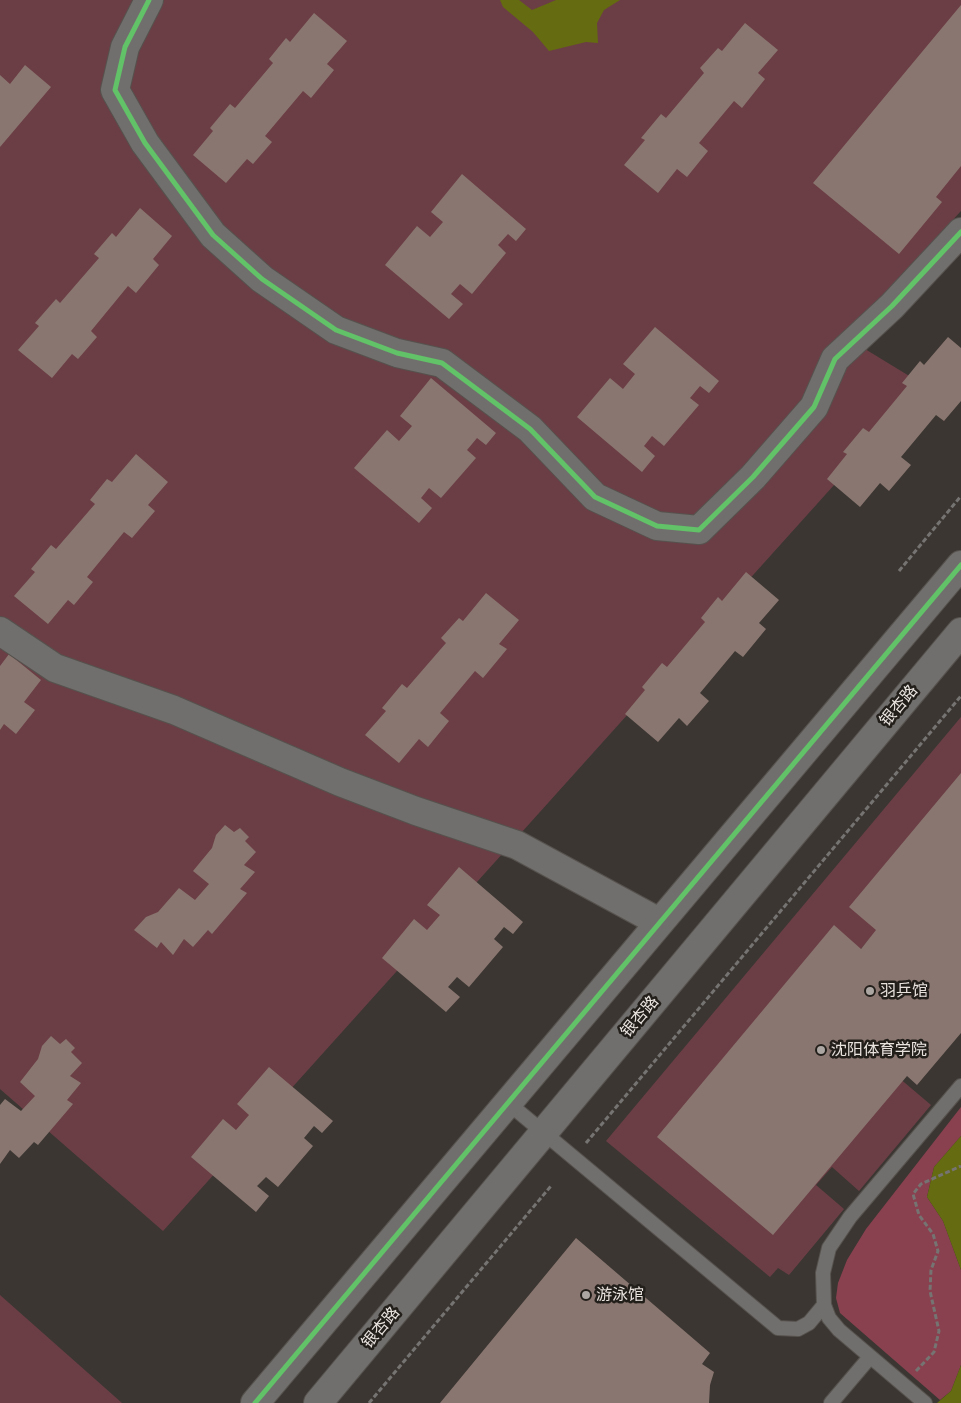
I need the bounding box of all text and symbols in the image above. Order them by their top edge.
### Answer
street label: 银杏路 [876,681,922,731]
place label: 羽乒馆 [880,981,928,1001]
marker: 羽乒馆 [864,985,876,997]
street label: 银杏路 [617,992,663,1042]
place label: 沈阳体育学院 [831,1040,927,1060]
marker: 沈阳体育学院 [815,1044,827,1056]
place label: 游泳馆 [596,1285,644,1305]
marker: 游泳馆 [580,1289,592,1301]
street label: 银杏路 [358,1303,404,1353]

